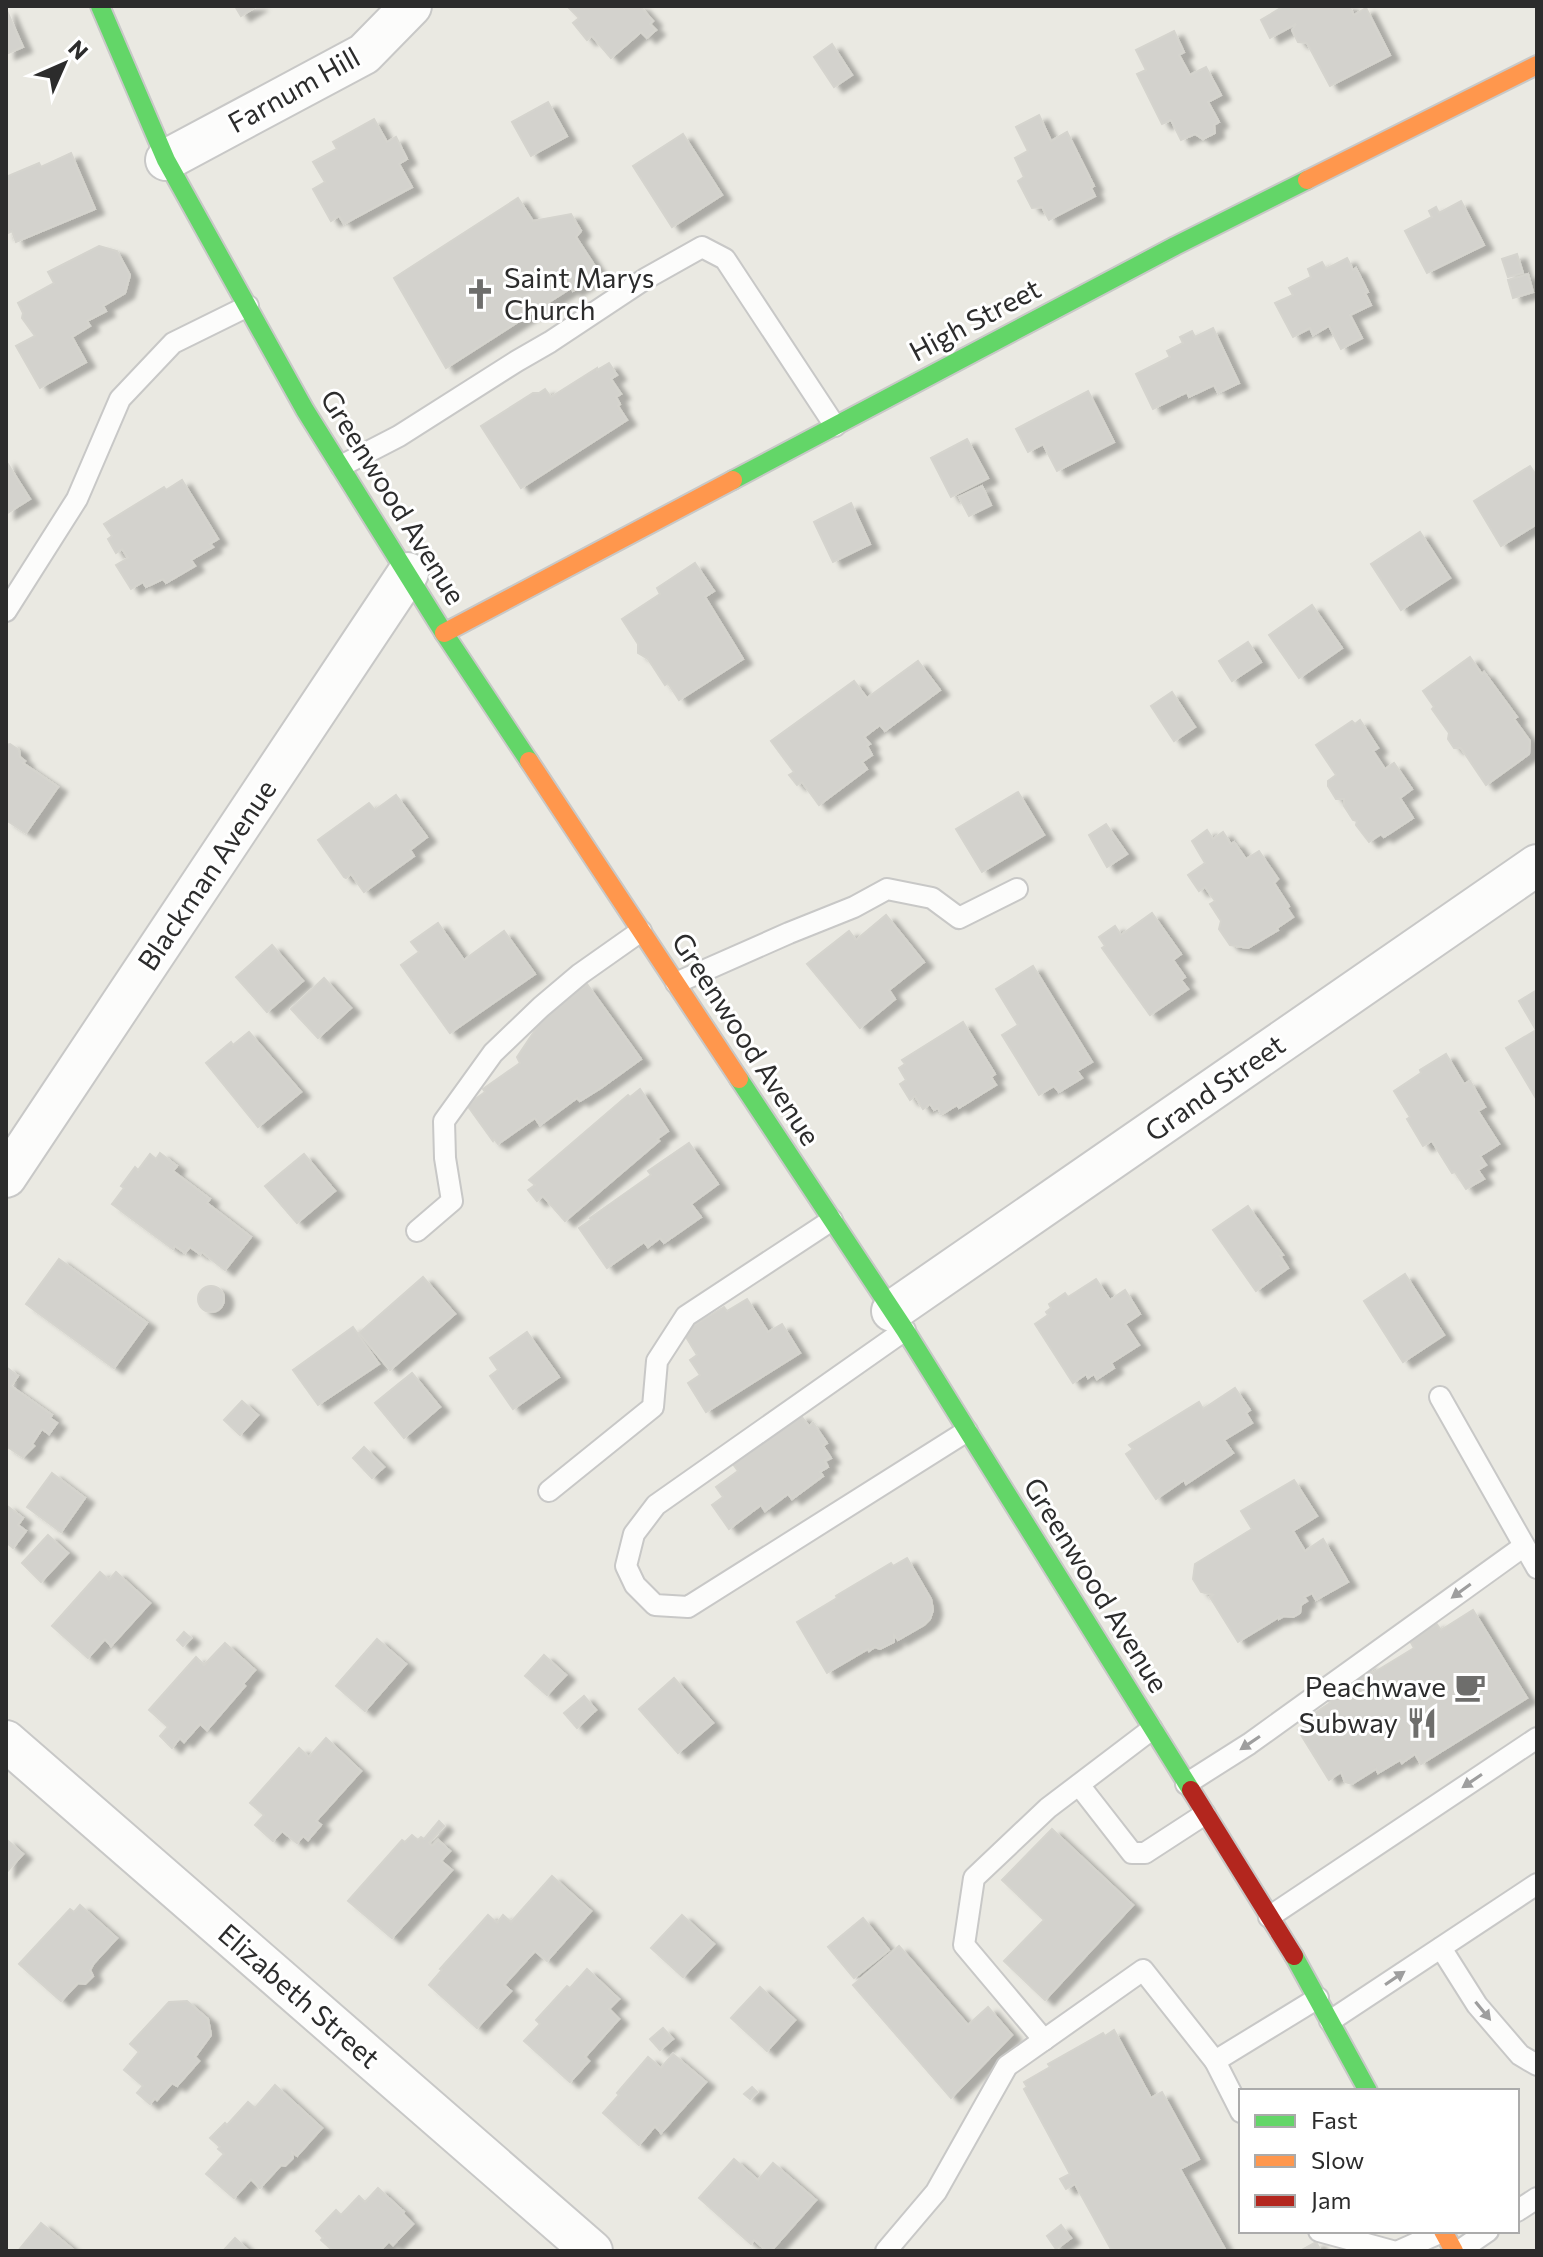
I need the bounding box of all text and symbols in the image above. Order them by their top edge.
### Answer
north arrow [24,24,104,104]
text: N [63,34,94,65]
street label: Farnum Hill [222,39,365,139]
place label: Saint Marys Church [504,260,655,326]
street label: High Street [903,270,1046,368]
church icon: Saint Marys Church [463,277,497,311]
street label: Greenwood Avenue [314,383,474,610]
street label: Blackman Avenue [130,773,283,976]
street label: Greenwood Avenue [665,926,828,1151]
street label: Grand Street [1138,1027,1291,1148]
street label: Greenwood Avenue [1017,1471,1177,1698]
one-way arrow [1450,1583,1471,1598]
place label: Peachwave [1305,1669,1446,1703]
cafe icon: Peachwave [1453,1670,1487,1704]
place label: Subway [1299,1705,1398,1739]
restaurant icon: Subway [1405,1706,1439,1740]
one-way arrow [1239,1735,1260,1750]
one-way arrow [1462,1773,1483,1788]
street label: Elizabeth Street [212,1916,387,2075]
one-way arrow [1384,1971,1405,1986]
one-way arrow [1475,2001,1492,2022]
legend [1239,2089,1519,2233]
text: Fast [1311,2105,1358,2134]
text: Slow [1311,2145,1364,2174]
text: Jam [1311,2185,1351,2214]

